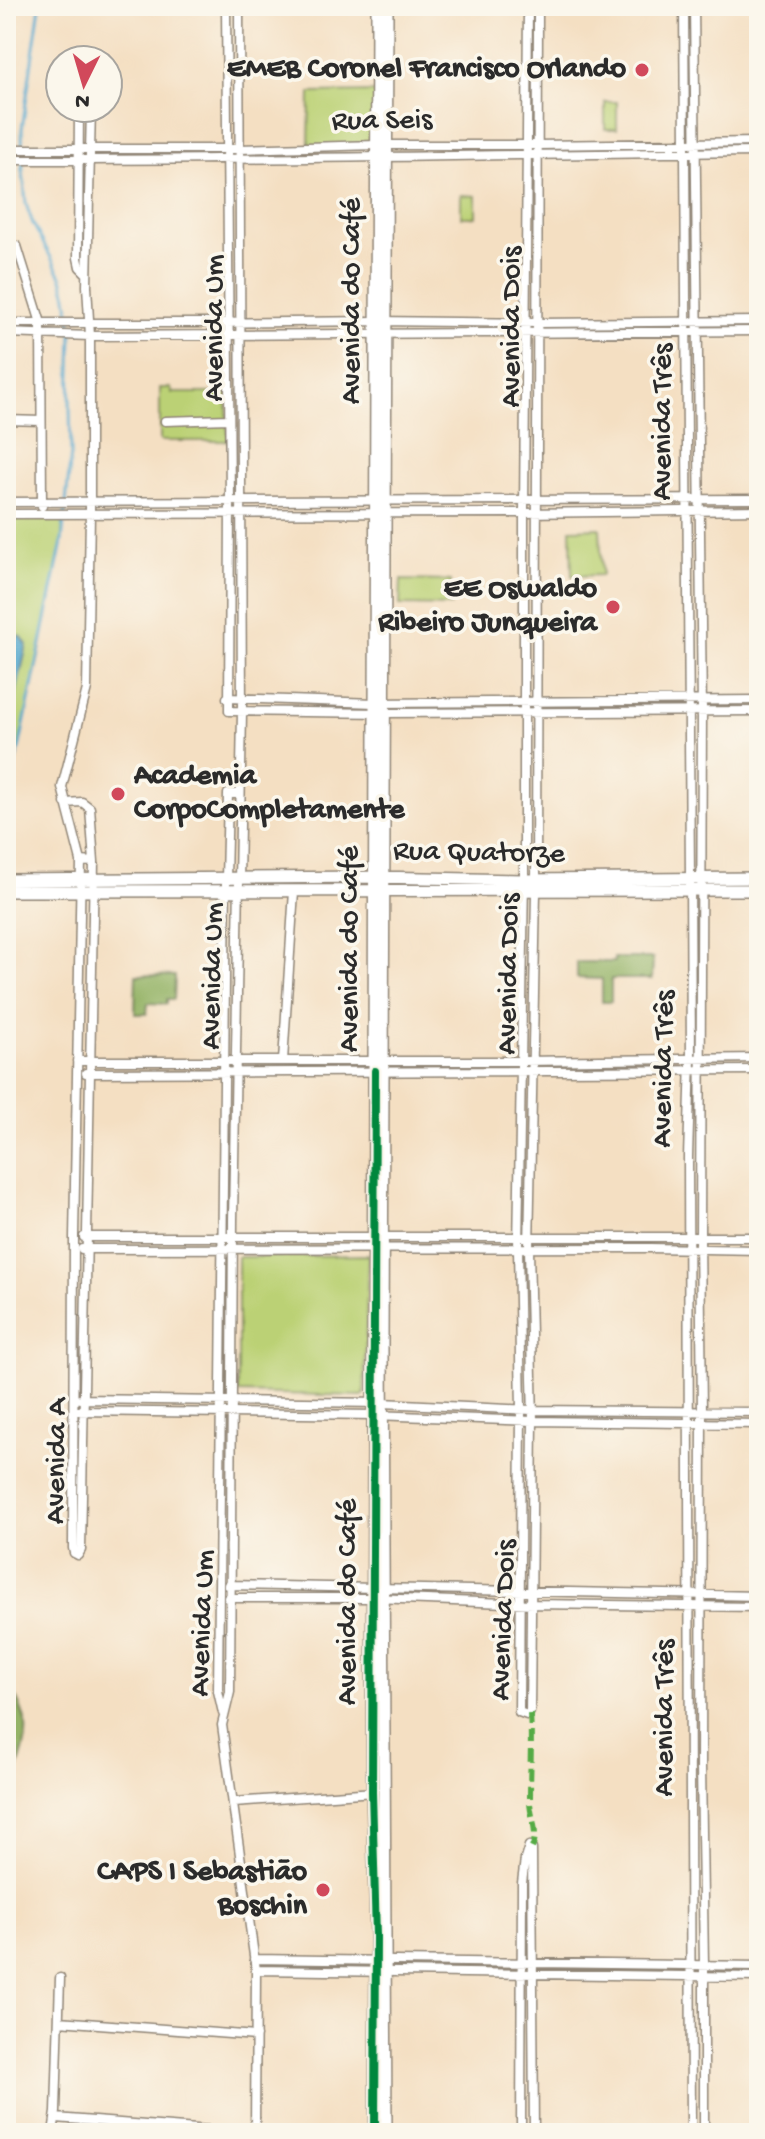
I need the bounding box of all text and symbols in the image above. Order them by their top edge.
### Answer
north arrow [44,44,124,124]
place label: EMEB Coronel Francisco Orlando [227,53,626,88]
marker: EMEB Coronel Francisco Orlando [633,61,651,79]
text: N [74,86,91,114]
street label: Rua Seis [331,104,433,140]
street label: Avenida do Café [336,197,371,404]
street label: Avenida Dois [496,245,531,408]
street label: Avenida Um [199,254,234,402]
street label: Avenida Três [647,342,682,501]
place label: EE Oswaldo Ribeiro Junqueira [377,573,598,642]
marker: EE Oswaldo Ribeiro Junqueira [604,598,622,616]
place label: Academia CorpoCompletamente [133,760,406,829]
marker: Academia CorpoCompletamente [109,785,127,803]
street label: Rua Quatorze [393,835,566,873]
street label: Avenida do Café [334,845,369,1052]
street label: Avenida Dois [491,892,529,1055]
street label: Avenida Um [195,902,233,1050]
street label: Avenida Três [646,989,684,1148]
street label: Avenida A [39,1396,77,1524]
street label: Avenida do Café [332,1498,367,1705]
street label: Avenida Dois [485,1538,525,1701]
street label: Avenida Um [184,1549,224,1697]
street label: Avenida Três [649,1638,684,1797]
place label: CAPS I Sebastião Boschin [97,1856,308,1925]
marker: CAPS I Sebastião Boschin [314,1881,332,1899]

